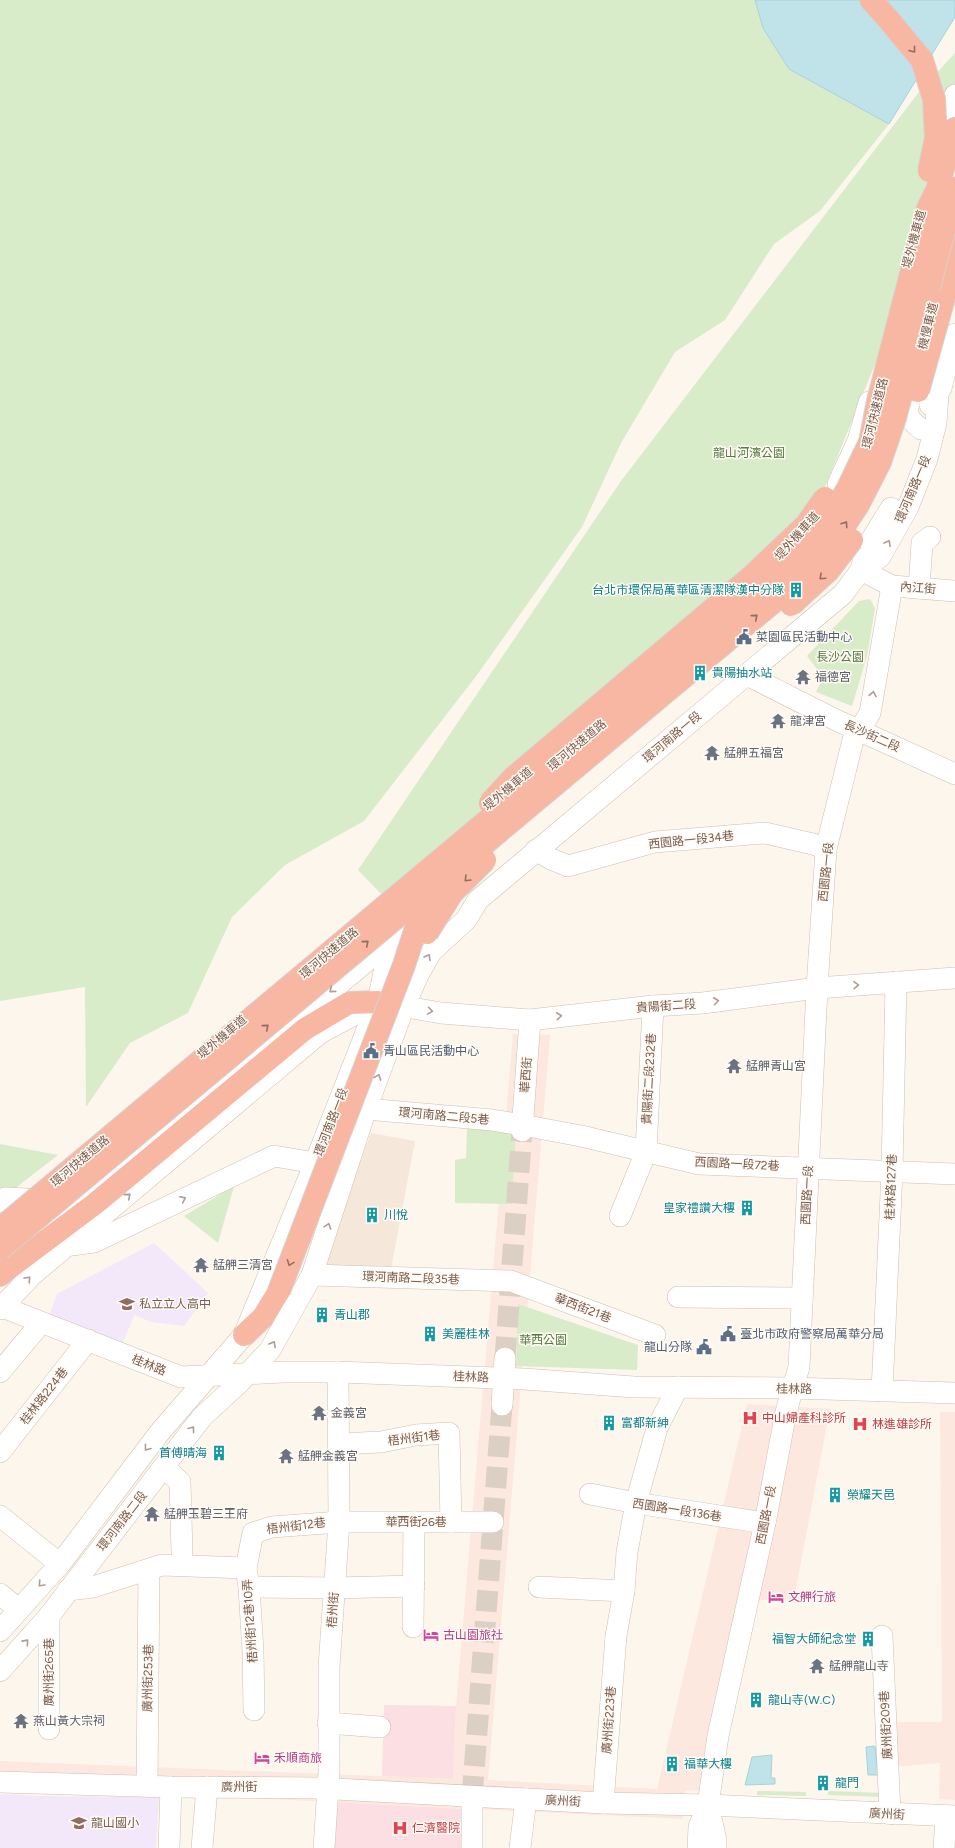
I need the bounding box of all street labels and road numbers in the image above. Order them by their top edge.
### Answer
street label: 堤外機車道 [899,208,929,270]
street label: 機慢車道 [915,301,941,351]
street label: 環河快速道路 [859,376,891,450]
street label: 環河南路一段 [892,453,934,525]
street label: 堤外機車道 [772,509,822,563]
street label: 內江街 [900,580,936,596]
street label: 環河南路一段 [640,708,704,766]
street label: 環河快速道路 [545,716,609,774]
street label: 長沙街二段 [842,717,902,755]
street label: 堤外機車道 [481,764,535,814]
street label: 西園路一段34巷 [648,829,734,851]
street label: 西園路一段 [816,841,836,903]
street label: 環河快速道路 [297,924,361,982]
street label: 貴陽街二段 [636,997,696,1015]
street label: 堤外機車道 [195,1012,249,1062]
street label: 貴陽街二段232巷 [640,1033,658,1125]
street label: 華西街 [518,1057,534,1093]
street label: 環河南路一段 [312,1086,350,1158]
street label: 環河南路二段5巷 [398,1105,490,1127]
street label: 環河快速道路 [48,1132,112,1190]
street label: 桂林路127巷 [883,1154,899,1220]
street label: 西園路一段72巷 [694,1155,780,1173]
street label: 西園路一段 [798,1165,816,1225]
street label: 環河南路二段35巷 [362,1269,460,1287]
street label: 華西街21巷 [553,1291,613,1325]
street label: 桂林路 [130,1352,168,1378]
street label: 桂林路224巷 [17,1365,71,1427]
street label: 桂林路 [453,1369,489,1385]
street label: 桂林路 [776,1382,812,1396]
street label: 梧州街1巷 [387,1428,441,1448]
street label: 西園路一段 [753,1484,779,1546]
street label: 環河南路二段 [94,1488,150,1554]
street label: 西園路一段136巷 [631,1496,723,1524]
street label: 梧州街12巷 [266,1515,326,1537]
street label: 華西街26巷 [385,1515,447,1529]
street label: 梧州街12巷10弄 [240,1578,260,1664]
street label: 梧州街 [325,1592,341,1628]
street label: 廣州街265巷 [42,1638,56,1706]
street label: 廣州街253巷 [140,1644,156,1712]
street label: 廣州街223巷 [600,1686,618,1754]
street label: 廣州街209巷 [877,1690,895,1760]
street label: 廣州街 [221,1780,257,1794]
street label: 廣州街 [545,1793,581,1809]
street label: 廣州街 [869,1806,905,1822]

